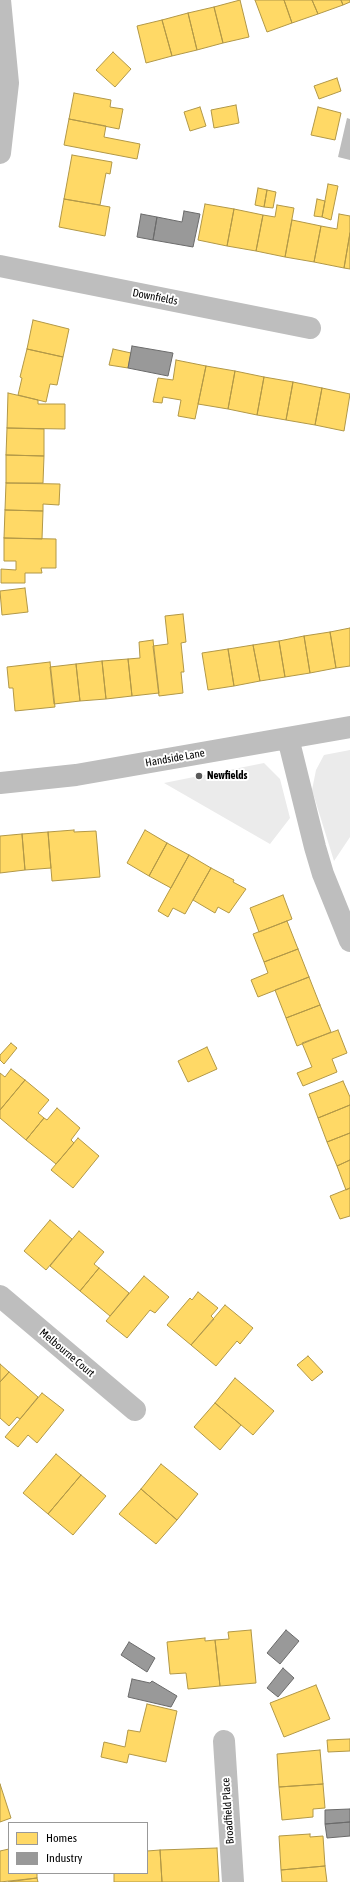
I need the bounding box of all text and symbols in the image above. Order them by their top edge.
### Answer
street label: Downfields [131,286,179,308]
street label: Handside Lane [144,746,206,770]
place label: Newfields [207,769,247,783]
marker: Newfields [194,771,204,781]
street label: Melbourne Court [37,1326,97,1380]
street label: Broadfield Place [219,1777,237,1845]
legend [8,1822,148,1874]
text: Homes [46,1831,77,1845]
text: Industry [46,1851,83,1865]

